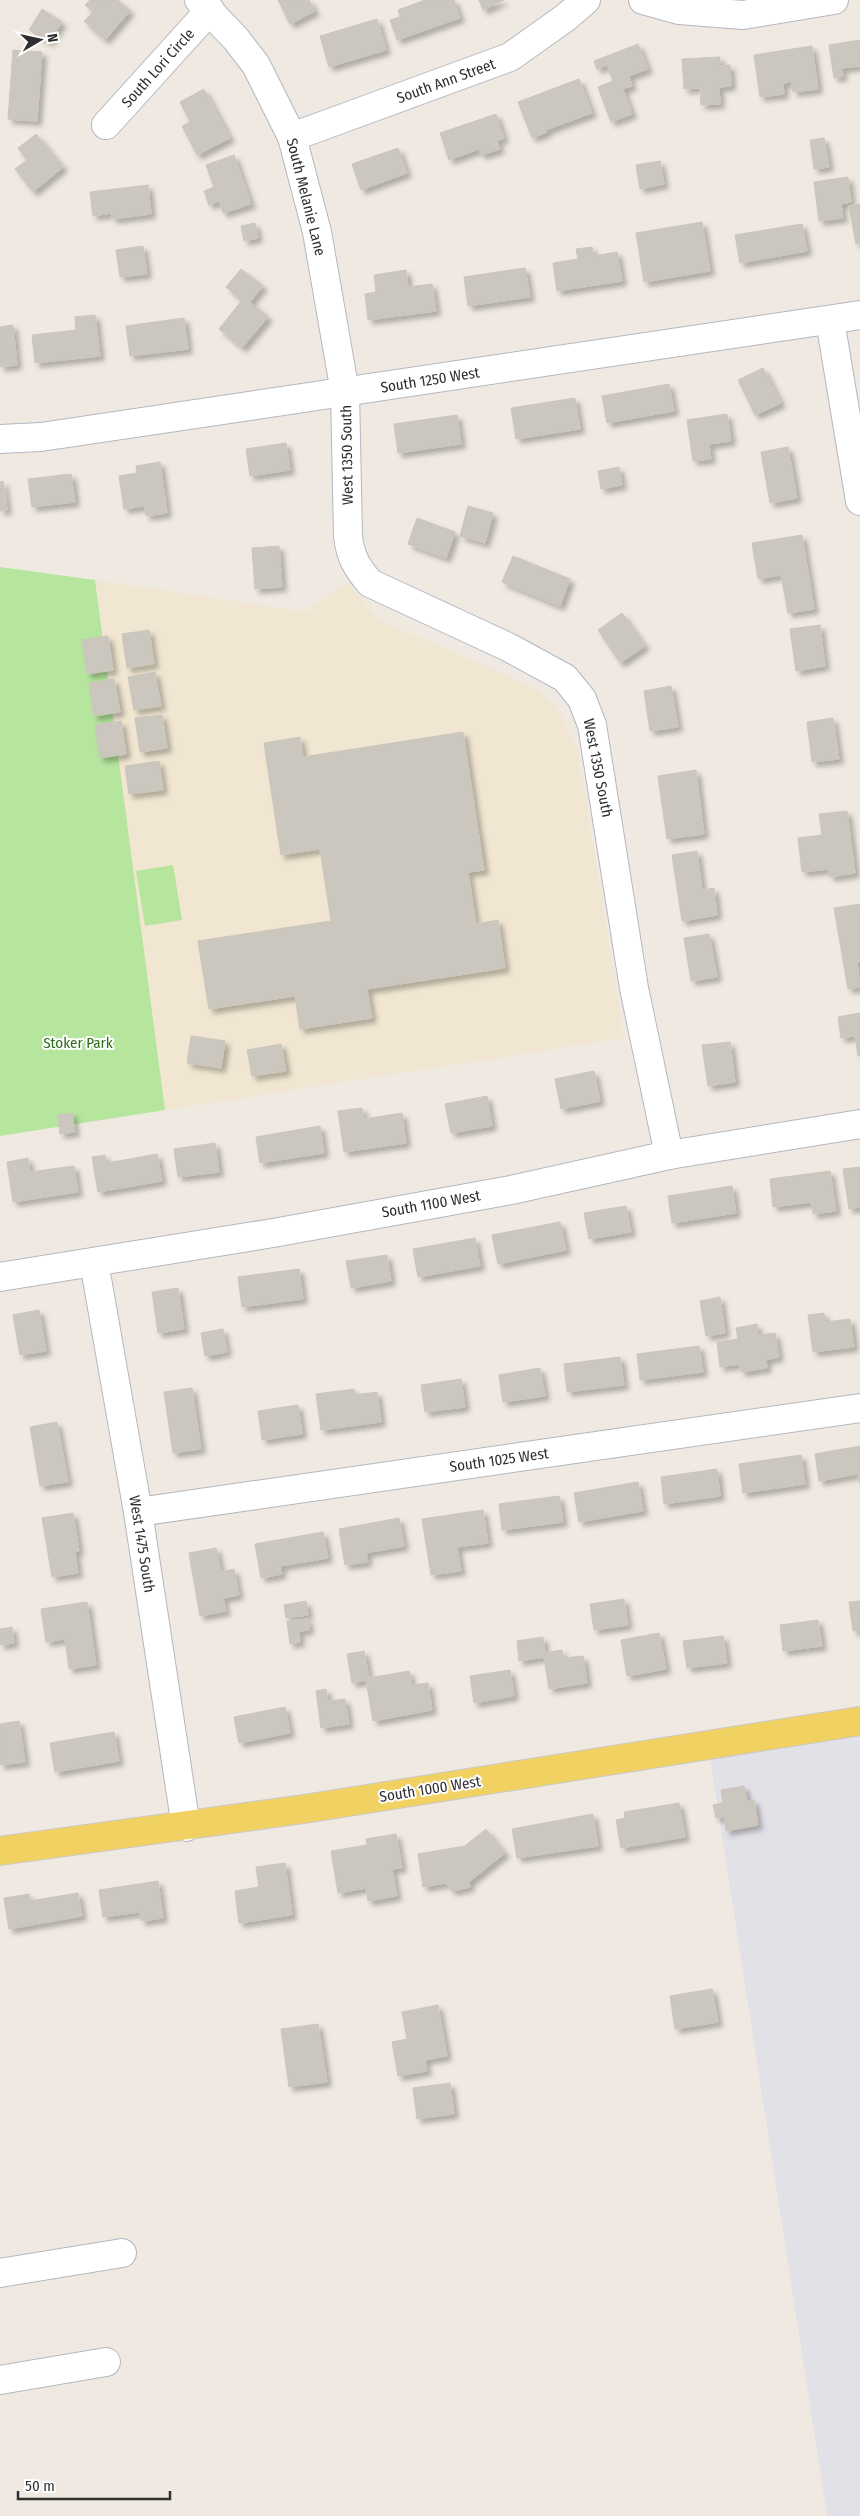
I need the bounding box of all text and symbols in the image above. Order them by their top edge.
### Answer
north arrow [15,15,65,65]
street label: South Lori Circle [118,25,198,111]
text: N [43,33,61,44]
street label: South Ann Street [394,55,498,107]
street label: South Melanie Lane [283,136,329,258]
street label: South 1250 West [379,363,481,397]
street label: West 1350 South [337,405,357,505]
street label: West 1350 South [580,717,616,819]
park label: Stoker Park [43,1034,113,1052]
street label: South 1100 West [380,1186,482,1222]
street label: South 1025 West [448,1444,550,1476]
street label: West 1475 South [125,1494,159,1594]
street label: South 1000 West [378,1772,482,1806]
scale bar [18,2468,170,2500]
text: 50 m [25,2477,55,2495]

